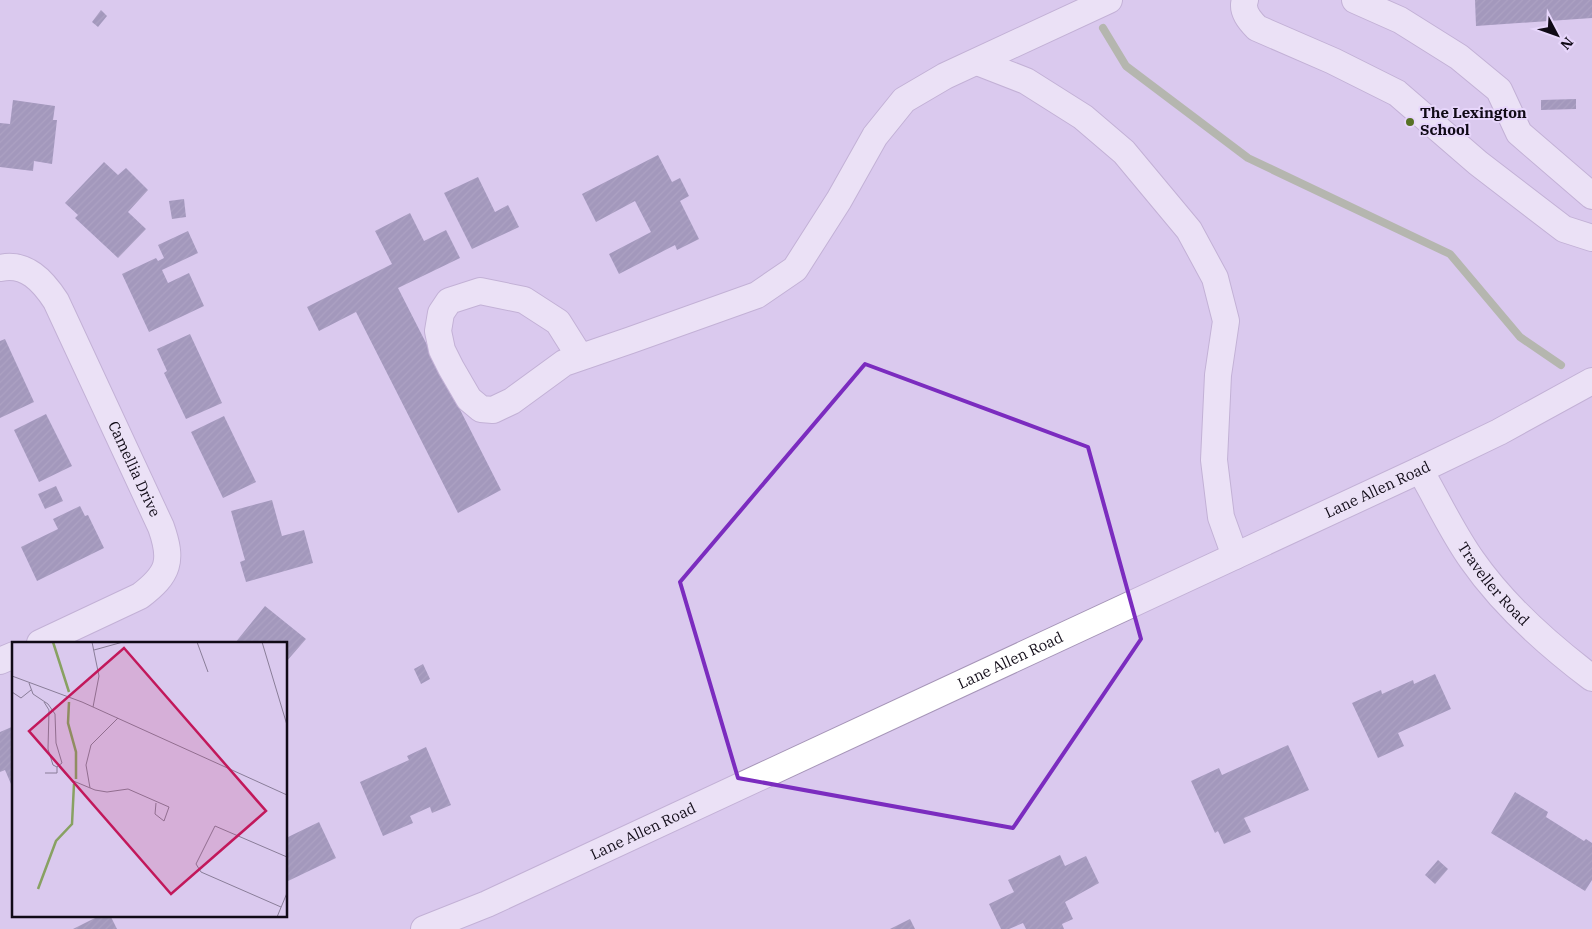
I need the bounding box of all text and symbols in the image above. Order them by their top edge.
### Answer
north arrow [1532,10,1582,60]
text: N [1556,33,1577,54]
place label: The Lexington School [1420,103,1527,139]
marker: The Lexington School [1404,116,1416,128]
street label: Camellia Drive [104,418,165,520]
street label: Lane Allen Road [1322,456,1433,522]
street label: Traveller Road [1454,538,1534,630]
street label: Lane Allen Road [954,627,1066,693]
inset map [12,642,288,916]
street label: Lane Allen Road [587,798,699,864]

